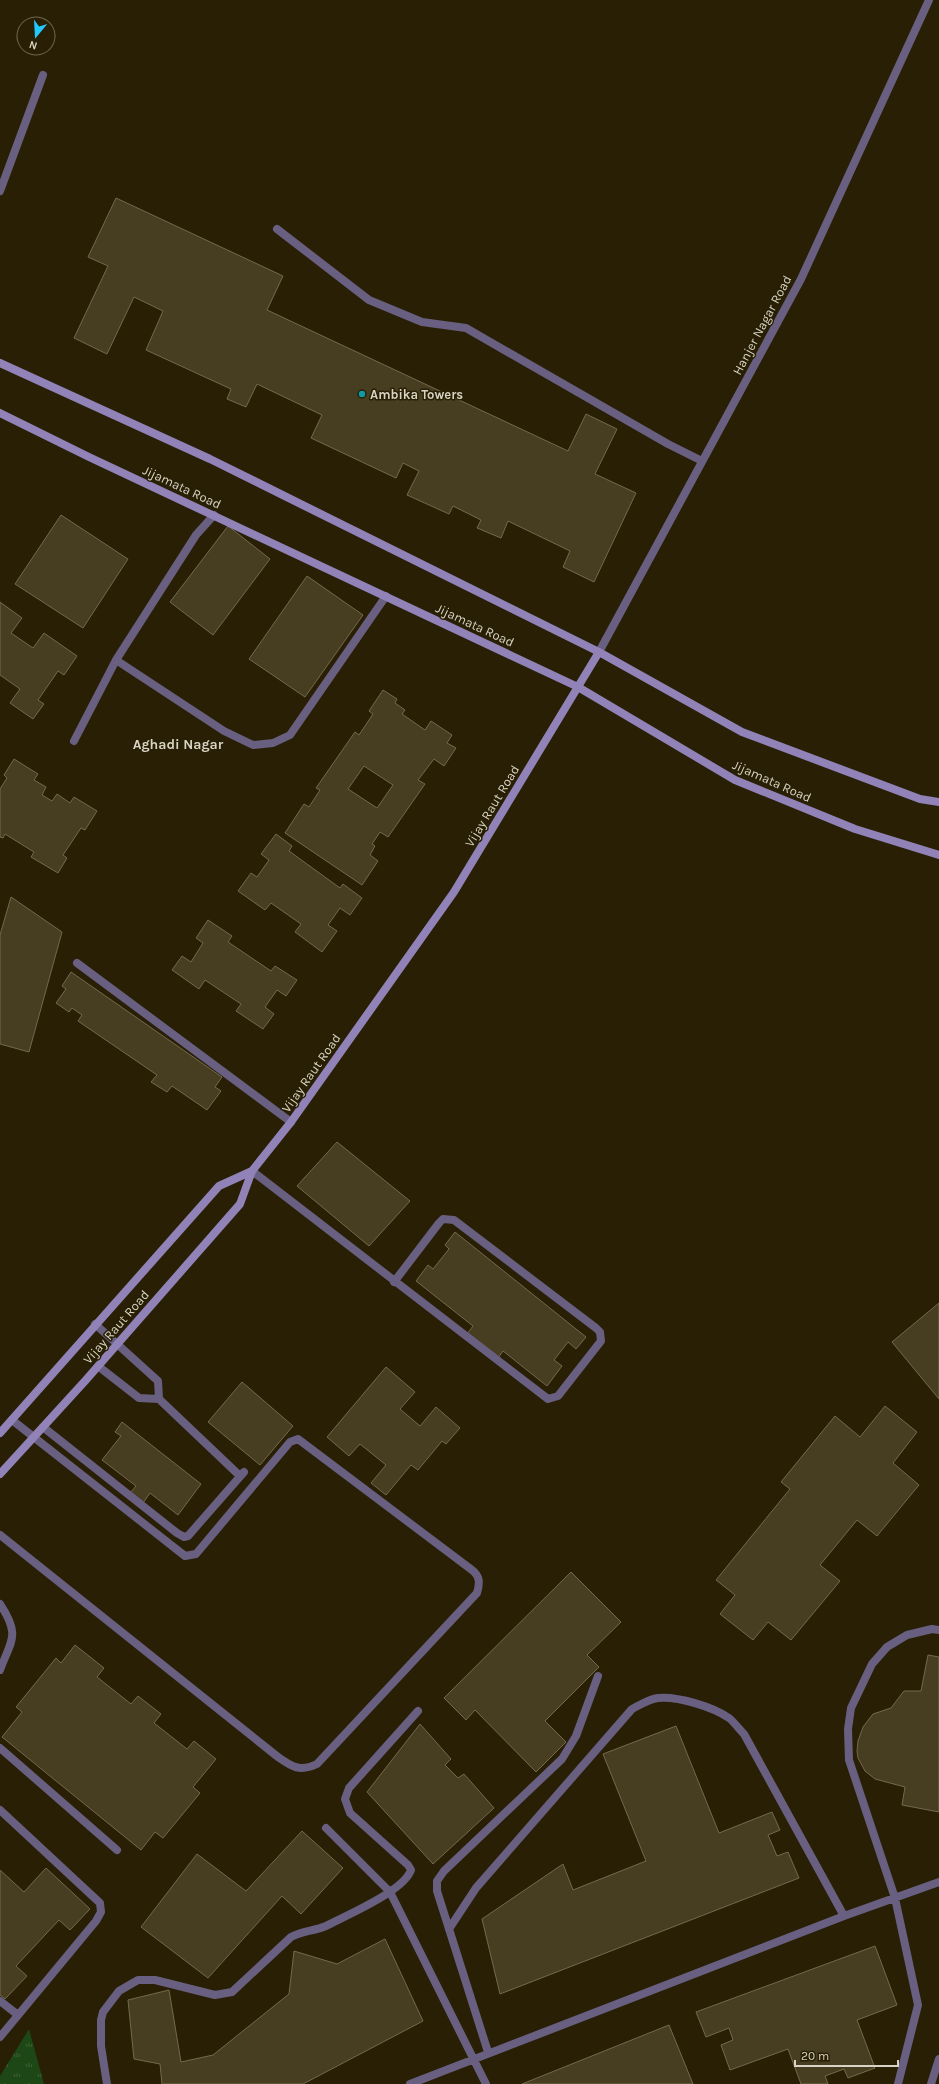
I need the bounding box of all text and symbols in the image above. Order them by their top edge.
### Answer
north arrow [16,16,56,56]
text: N [27,38,39,52]
street label: Hanjer Nagar Road [729,273,795,377]
place label: Ambika Towers [370,387,463,402]
marker: Ambika Towers [357,389,367,399]
street label: Jijamata Road [140,462,224,512]
street label: Jijamata Road [433,600,517,650]
district label: Aghadi Nagar [133,736,224,753]
street label: Jijamata Road [730,757,814,805]
street label: Vijay Raut Road [462,763,522,849]
street label: Vijay Raut Road [278,1031,344,1115]
street label: Vijay Raut Road [80,1287,152,1367]
scale bar [795,2042,898,2068]
text: 20 m [801,2049,829,2063]

